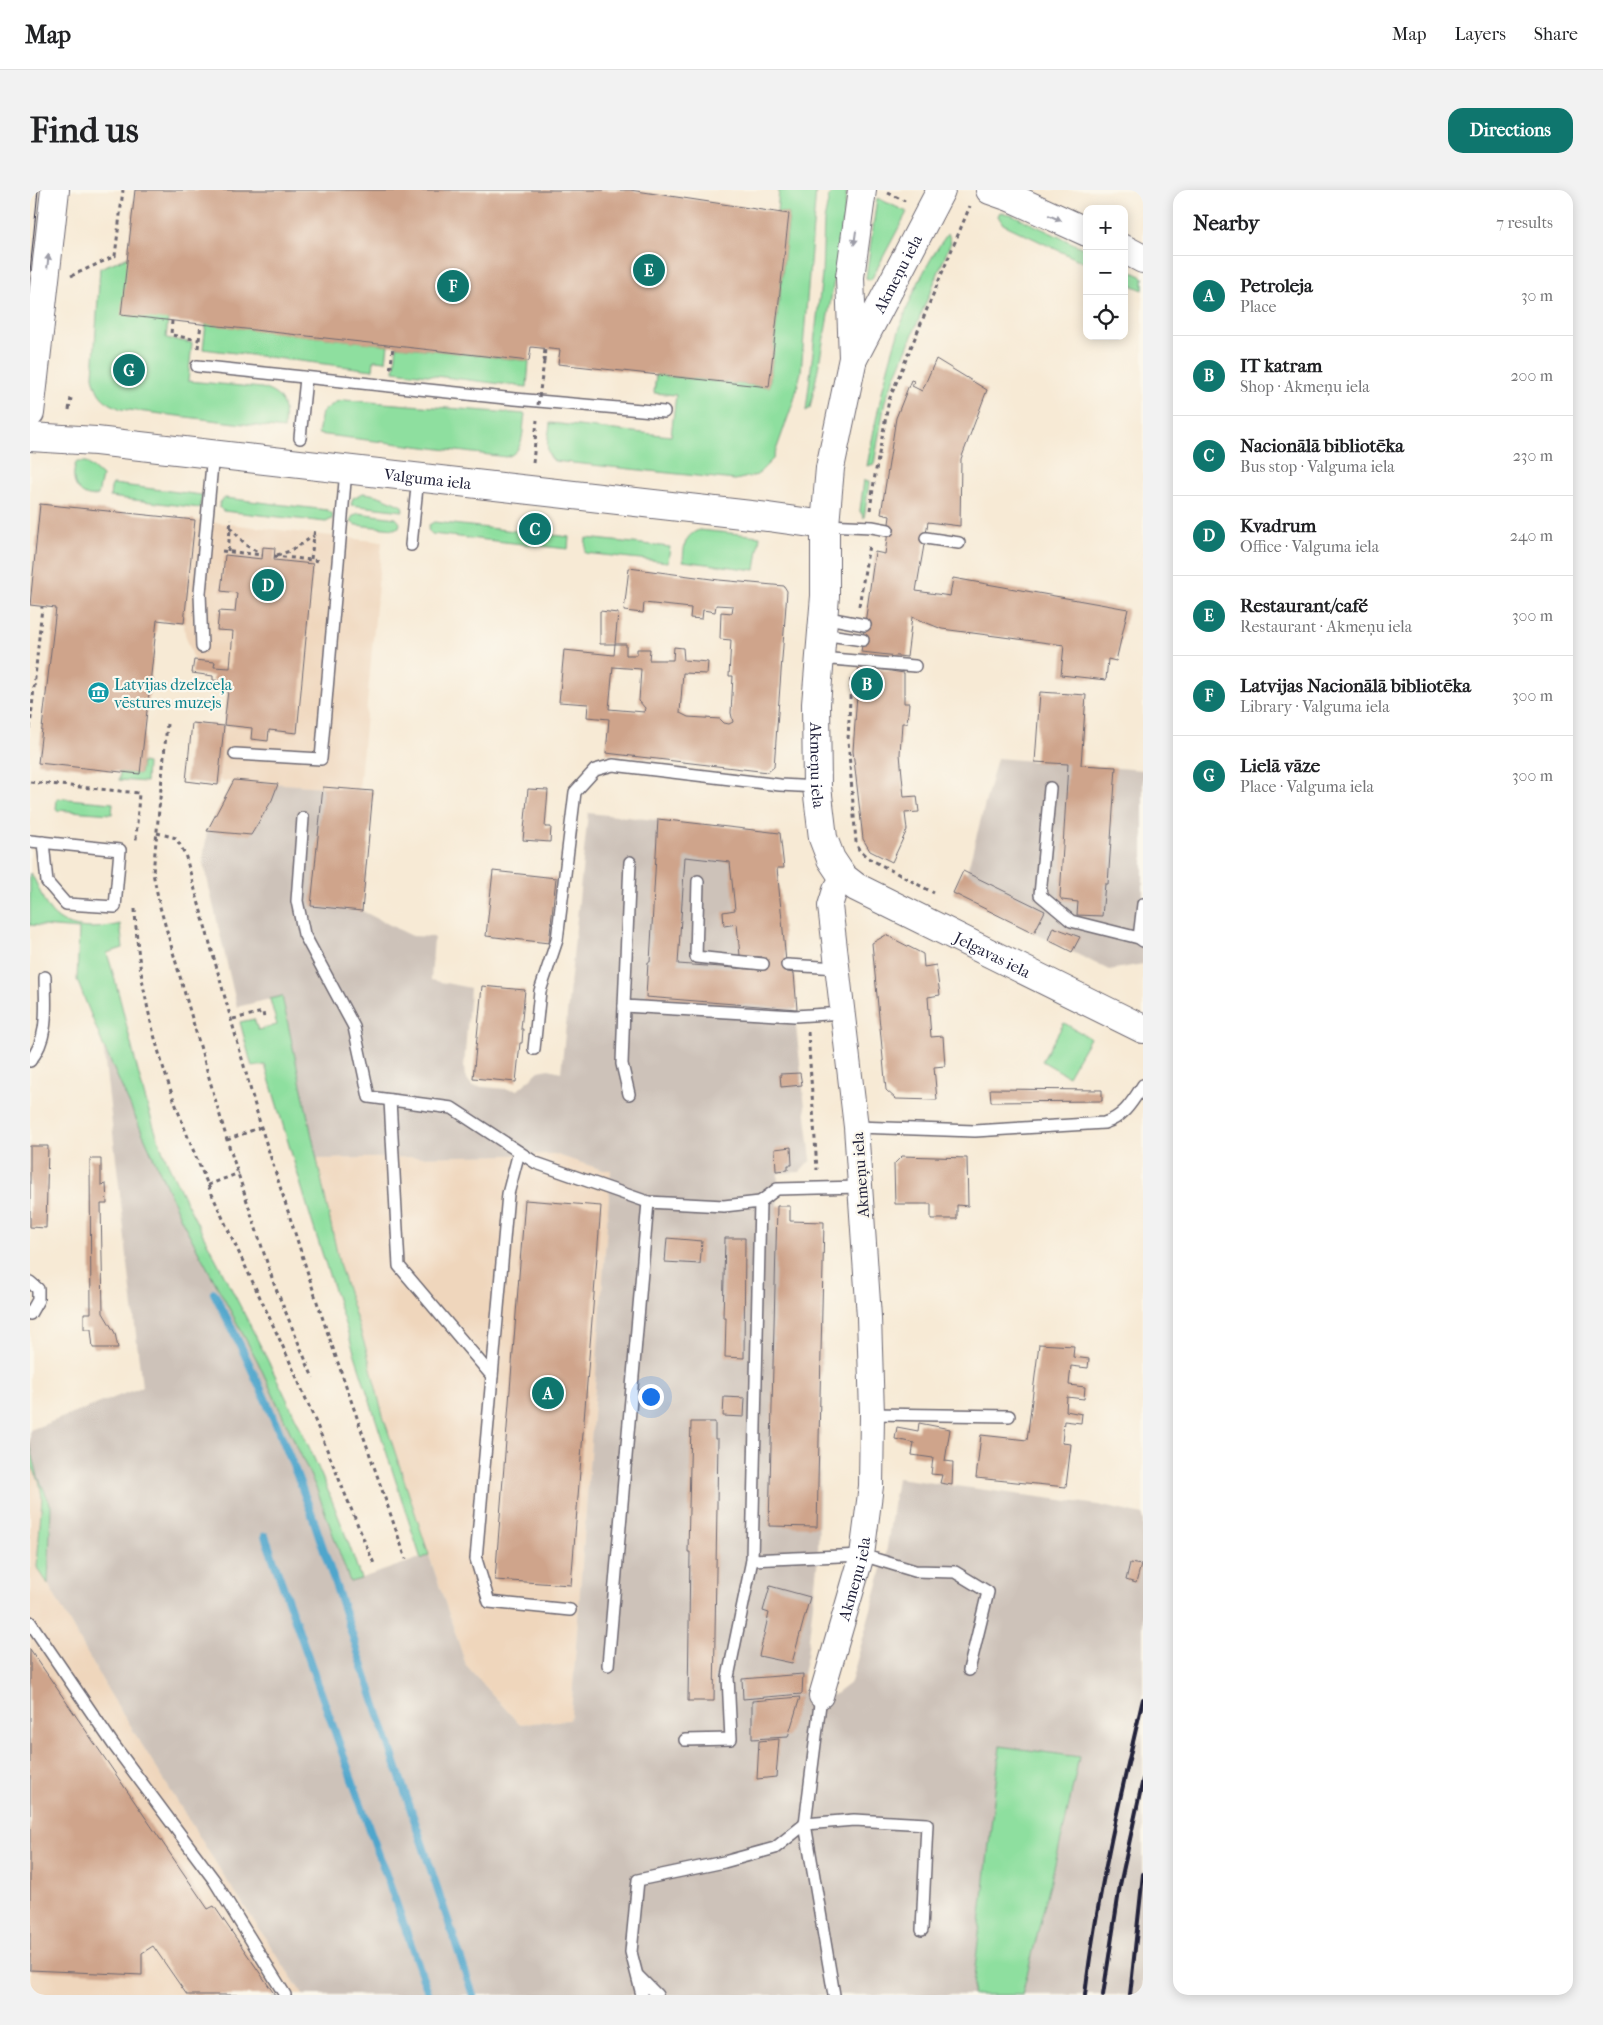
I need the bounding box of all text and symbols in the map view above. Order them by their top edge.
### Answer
text: Map [25,21,71,49]
text: Map [1392,24,1426,45]
text: Layers [1454,24,1506,45]
text: Share [1534,24,1578,45]
button: Directions [1448,108,1573,153]
text: Find us [30,110,139,151]
map controls [1083,205,1128,340]
button: + [1083,205,1128,250]
text: Nearby [1193,211,1259,235]
text: 7 results [1496,213,1553,232]
one-way arrow [1048,214,1062,222]
one-way arrow [851,231,859,247]
street label: Akmeņu iela [869,231,926,317]
button: − [1083,250,1128,295]
pin: E [633,251,665,289]
one-way arrow [44,252,52,268]
pin: F [437,267,469,305]
text: Petroleja [1240,275,1313,297]
text: A [1204,286,1214,305]
text: 30 m [1521,286,1553,305]
button: locate [1083,295,1128,340]
text: Place [1240,297,1276,316]
pin: G [113,351,145,389]
text: IT katram [1240,355,1322,377]
text: B [1204,366,1214,385]
text: 200 m [1510,366,1553,385]
text: Shop · Akmeņu iela [1240,377,1370,396]
text: Nacionālā bibliotēka [1240,435,1404,457]
text: C [1204,446,1214,465]
text: 230 m [1513,446,1553,465]
text: Bus stop · Valguma iela [1240,457,1395,476]
street label: Valguma iela [382,465,473,493]
pin: C [519,510,551,548]
text: Kvadrum [1240,515,1316,537]
text: D [1203,526,1215,545]
text: 240 m [1510,526,1553,545]
text: Office · Valguma iela [1240,537,1379,556]
pin: D [252,566,284,604]
text: Restaurant/café [1240,595,1368,617]
text: E [1204,606,1214,625]
text: 300 m [1512,606,1553,625]
text: Restaurant · Akmeņu iela [1240,617,1412,636]
pin: B [851,665,883,703]
place label: Latvijas dzelzceļa vēstures muzejs [114,675,233,712]
text: Latvijas Nacionālā bibliotēka [1240,675,1471,697]
museum icon: Latvijas dzelzceļa vēstures muzejs [86,681,110,705]
text: F [1205,686,1213,705]
text: 300 m [1512,686,1553,705]
text: Library · Valguma iela [1240,697,1390,716]
street label: Akmeņu iela [806,721,828,810]
text: Lielā vāze [1240,755,1320,777]
text: G [1203,766,1215,785]
text: 300 m [1512,766,1553,785]
text: Place · Valguma iela [1240,777,1374,796]
street label: Jelgavas iela [949,927,1034,982]
street label: Akmeņu iela [848,1131,873,1219]
pin: A [532,1374,564,1412]
your location [638,1384,664,1410]
street label: Akmeņu iela [834,1535,874,1624]

